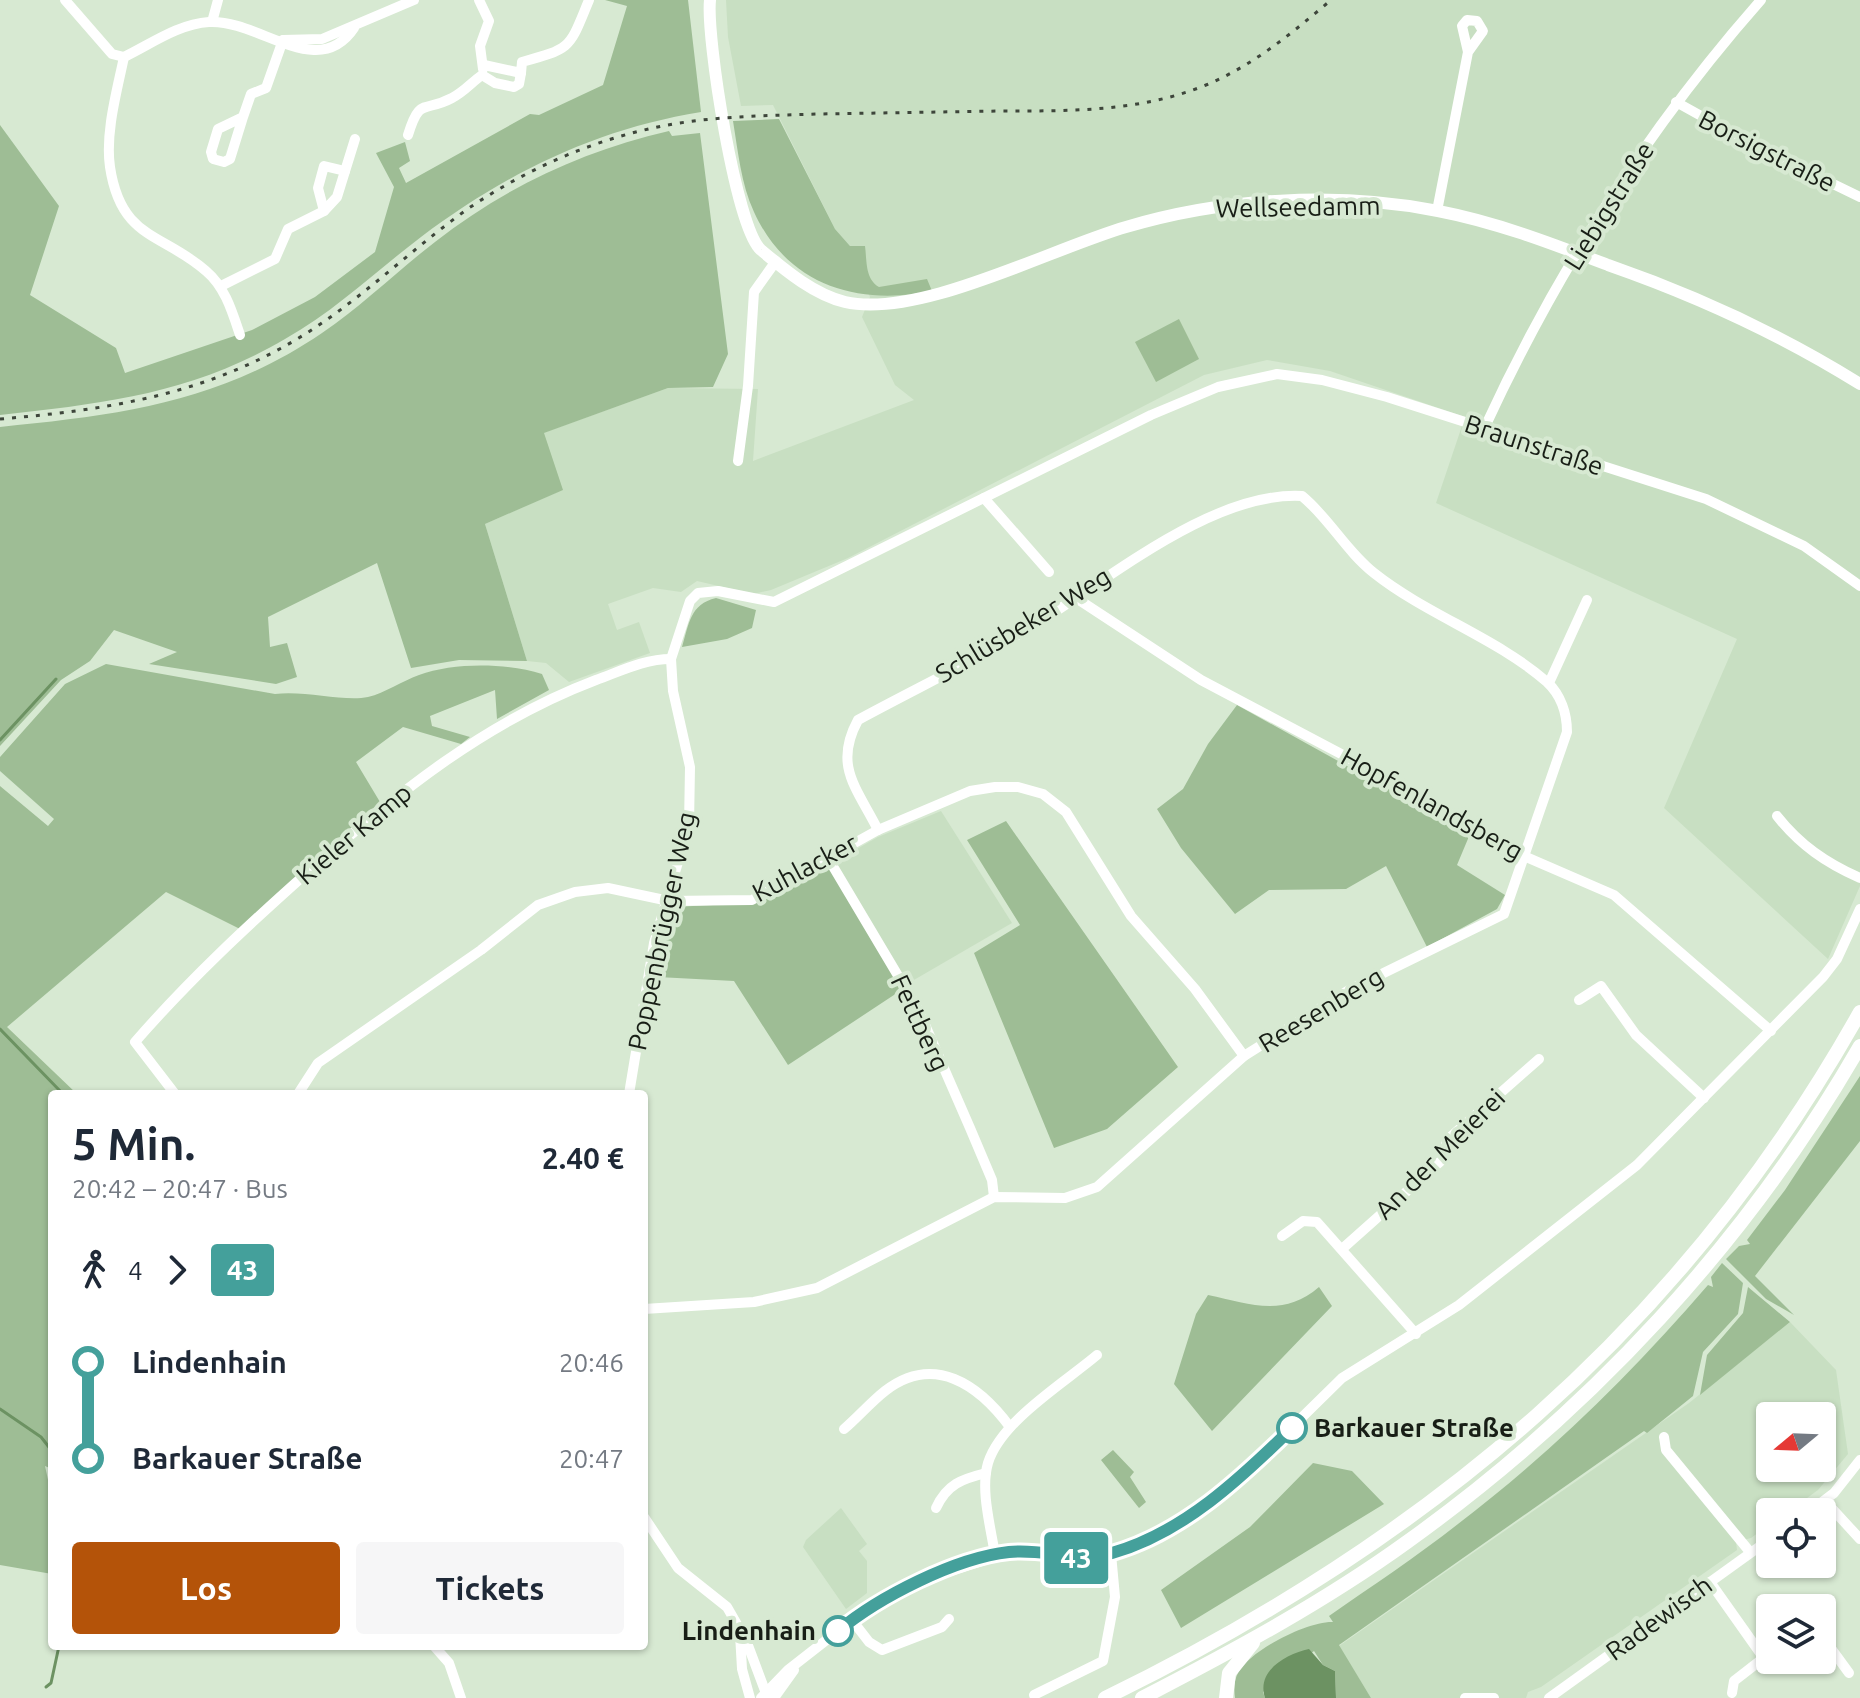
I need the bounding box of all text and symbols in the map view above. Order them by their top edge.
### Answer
street label: Borsigstraße [1694,104,1840,197]
street label: Liebigstraße [1558,137,1659,275]
street label: Wellseedamm [1215,191,1381,222]
street label: Braunstraße [1461,408,1607,481]
street label: Schlüsbeker Weg [930,561,1115,688]
street label: Hopfenlandsberg [1336,742,1528,866]
street label: Kieler Kamp [290,777,417,890]
street label: Poppenbrügger Weg [622,809,701,1053]
street label: Kuhlacker [747,828,862,907]
street label: Reesenberg [1253,961,1388,1058]
street label: Fettberg [886,970,955,1075]
street label: An der Meierei [1369,1083,1510,1224]
text: 5 Min. [72,1119,195,1168]
text: 2.40 € [542,1141,624,1175]
text: 20:42 – 20:47 · Bus [72,1174,288,1203]
icon: walk [72,1248,116,1292]
icon: forward [155,1248,199,1292]
text: 43 [227,1254,258,1285]
text: 4 [128,1256,143,1285]
text: Lindenhain [132,1345,287,1379]
text: 20:46 [559,1348,624,1377]
north arrow [1756,1402,1836,1482]
map controls [1756,1402,1836,1674]
marker: Barkauer Straße [1277,1413,1307,1443]
place label: Barkauer Straße [1314,1413,1514,1442]
text: Barkauer Straße [132,1441,363,1475]
text: 20:47 [559,1444,624,1473]
button: locate [1756,1498,1836,1578]
line badge: 43 [1040,1532,1112,1584]
button: Los [72,1542,340,1634]
button: Tickets [356,1542,624,1634]
text: 43 [1060,1542,1092,1573]
street label: Radewisch [1600,1569,1717,1666]
button: layers [1756,1594,1836,1674]
place label: Lindenhain [682,1616,816,1645]
marker: Lindenhain [823,1616,853,1646]

